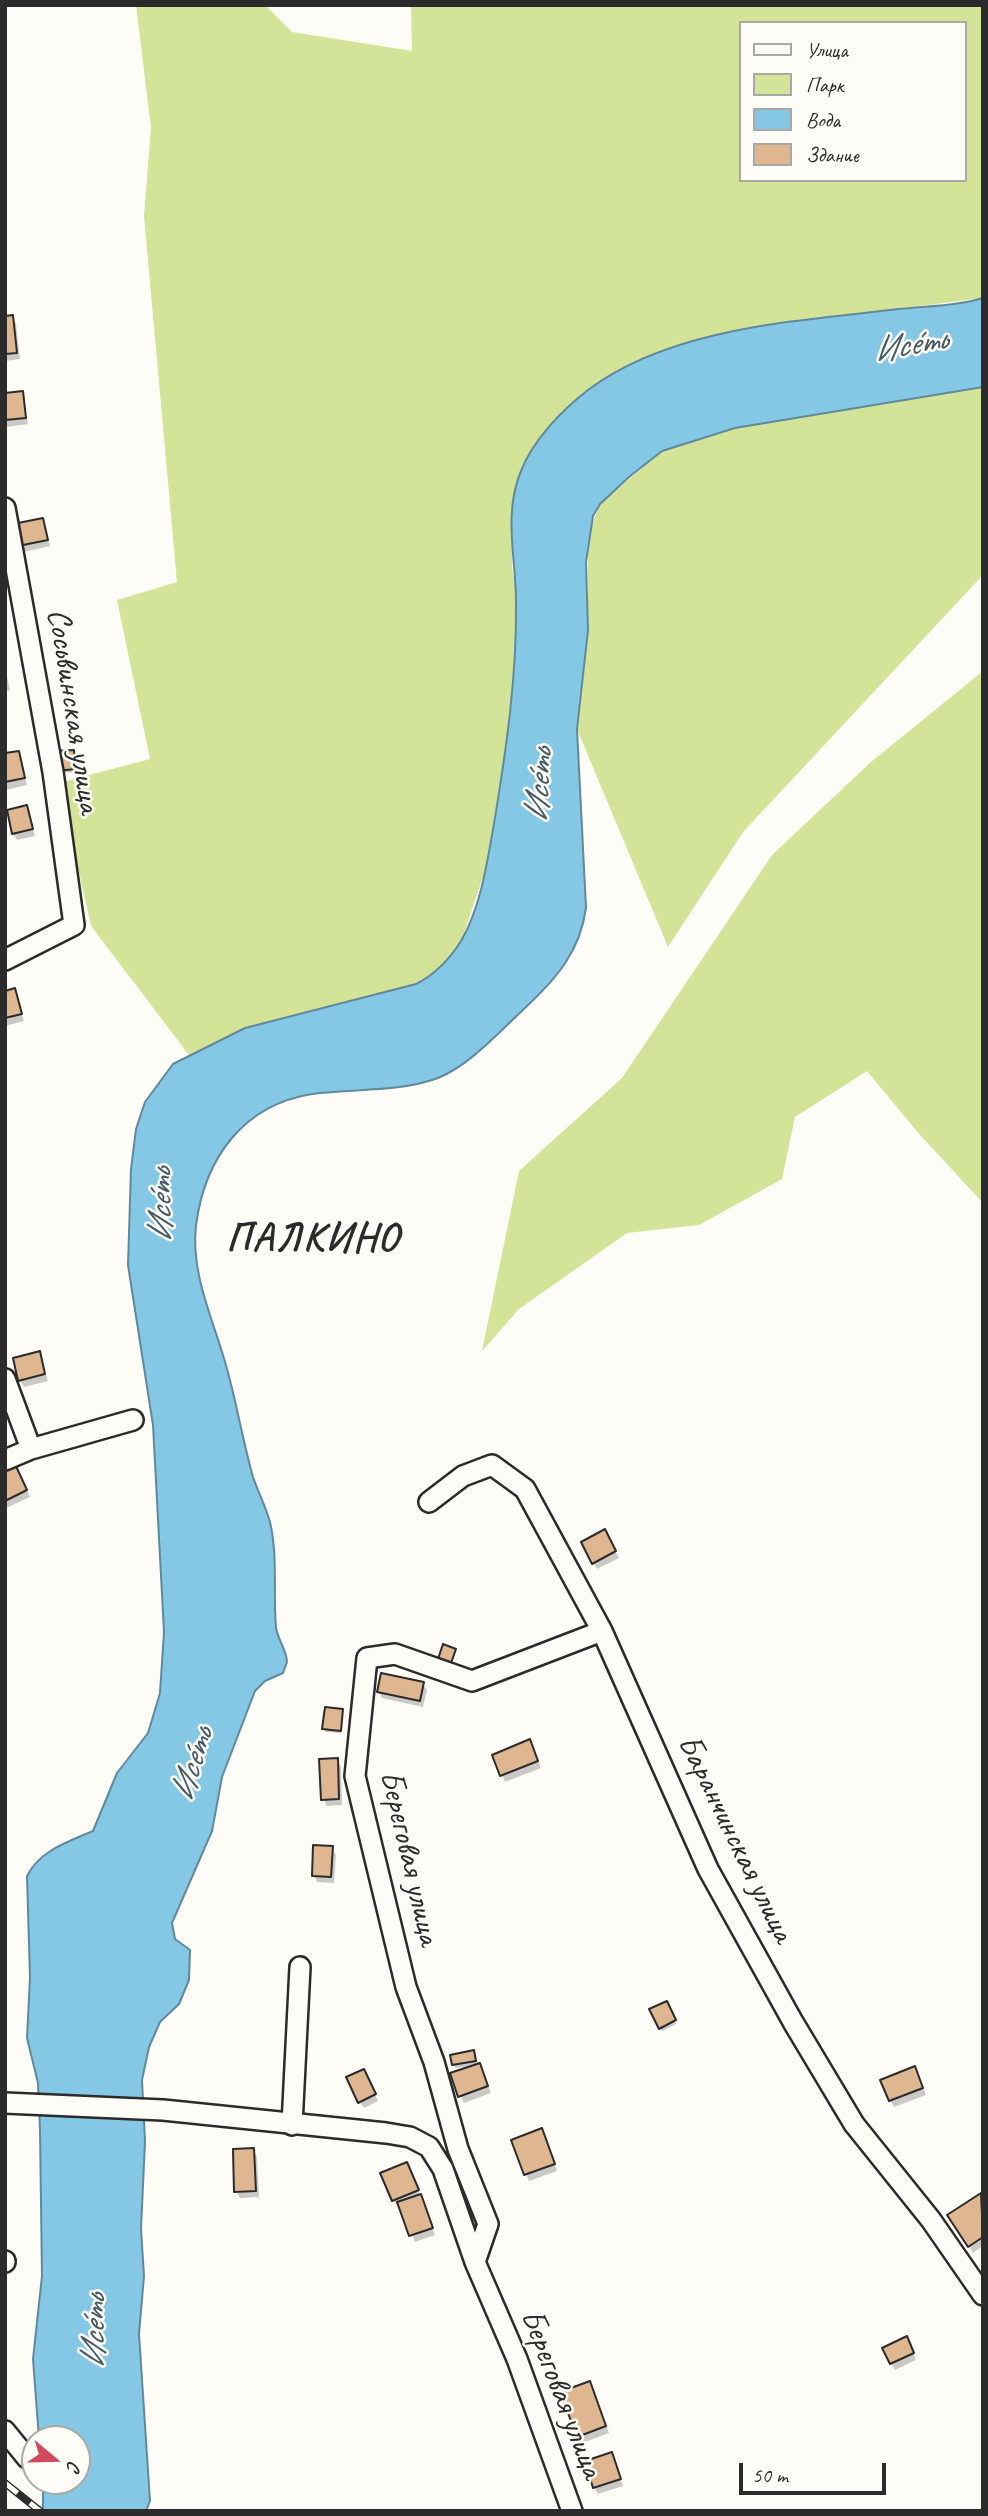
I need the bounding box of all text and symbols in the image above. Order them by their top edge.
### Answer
legend [740,21,967,182]
text: Улица [806,37,848,63]
text: Парк [806,72,843,98]
text: Вода [806,107,840,133]
text: Здание [806,142,859,168]
water label: Исе́ть [870,319,950,373]
street label: Сосьвинская улица [37,606,109,816]
water label: Исе́ть [517,748,563,824]
water label: Исе́ть [141,1169,183,1243]
district label: ПАЛКИНО [225,1216,401,1264]
water label: Исе́ть [162,1724,224,1806]
street label: Баранчинская улица [668,1729,802,1949]
street label: Береговая улица [370,1767,448,1949]
water label: Исе́ть [73,2295,117,2369]
street label: Береговая улица [511,2304,611,2484]
north arrow [21,2425,91,2495]
scale bar [743,2450,890,2494]
text: С [61,2458,87,2475]
text: 50 m [752,2462,788,2488]

